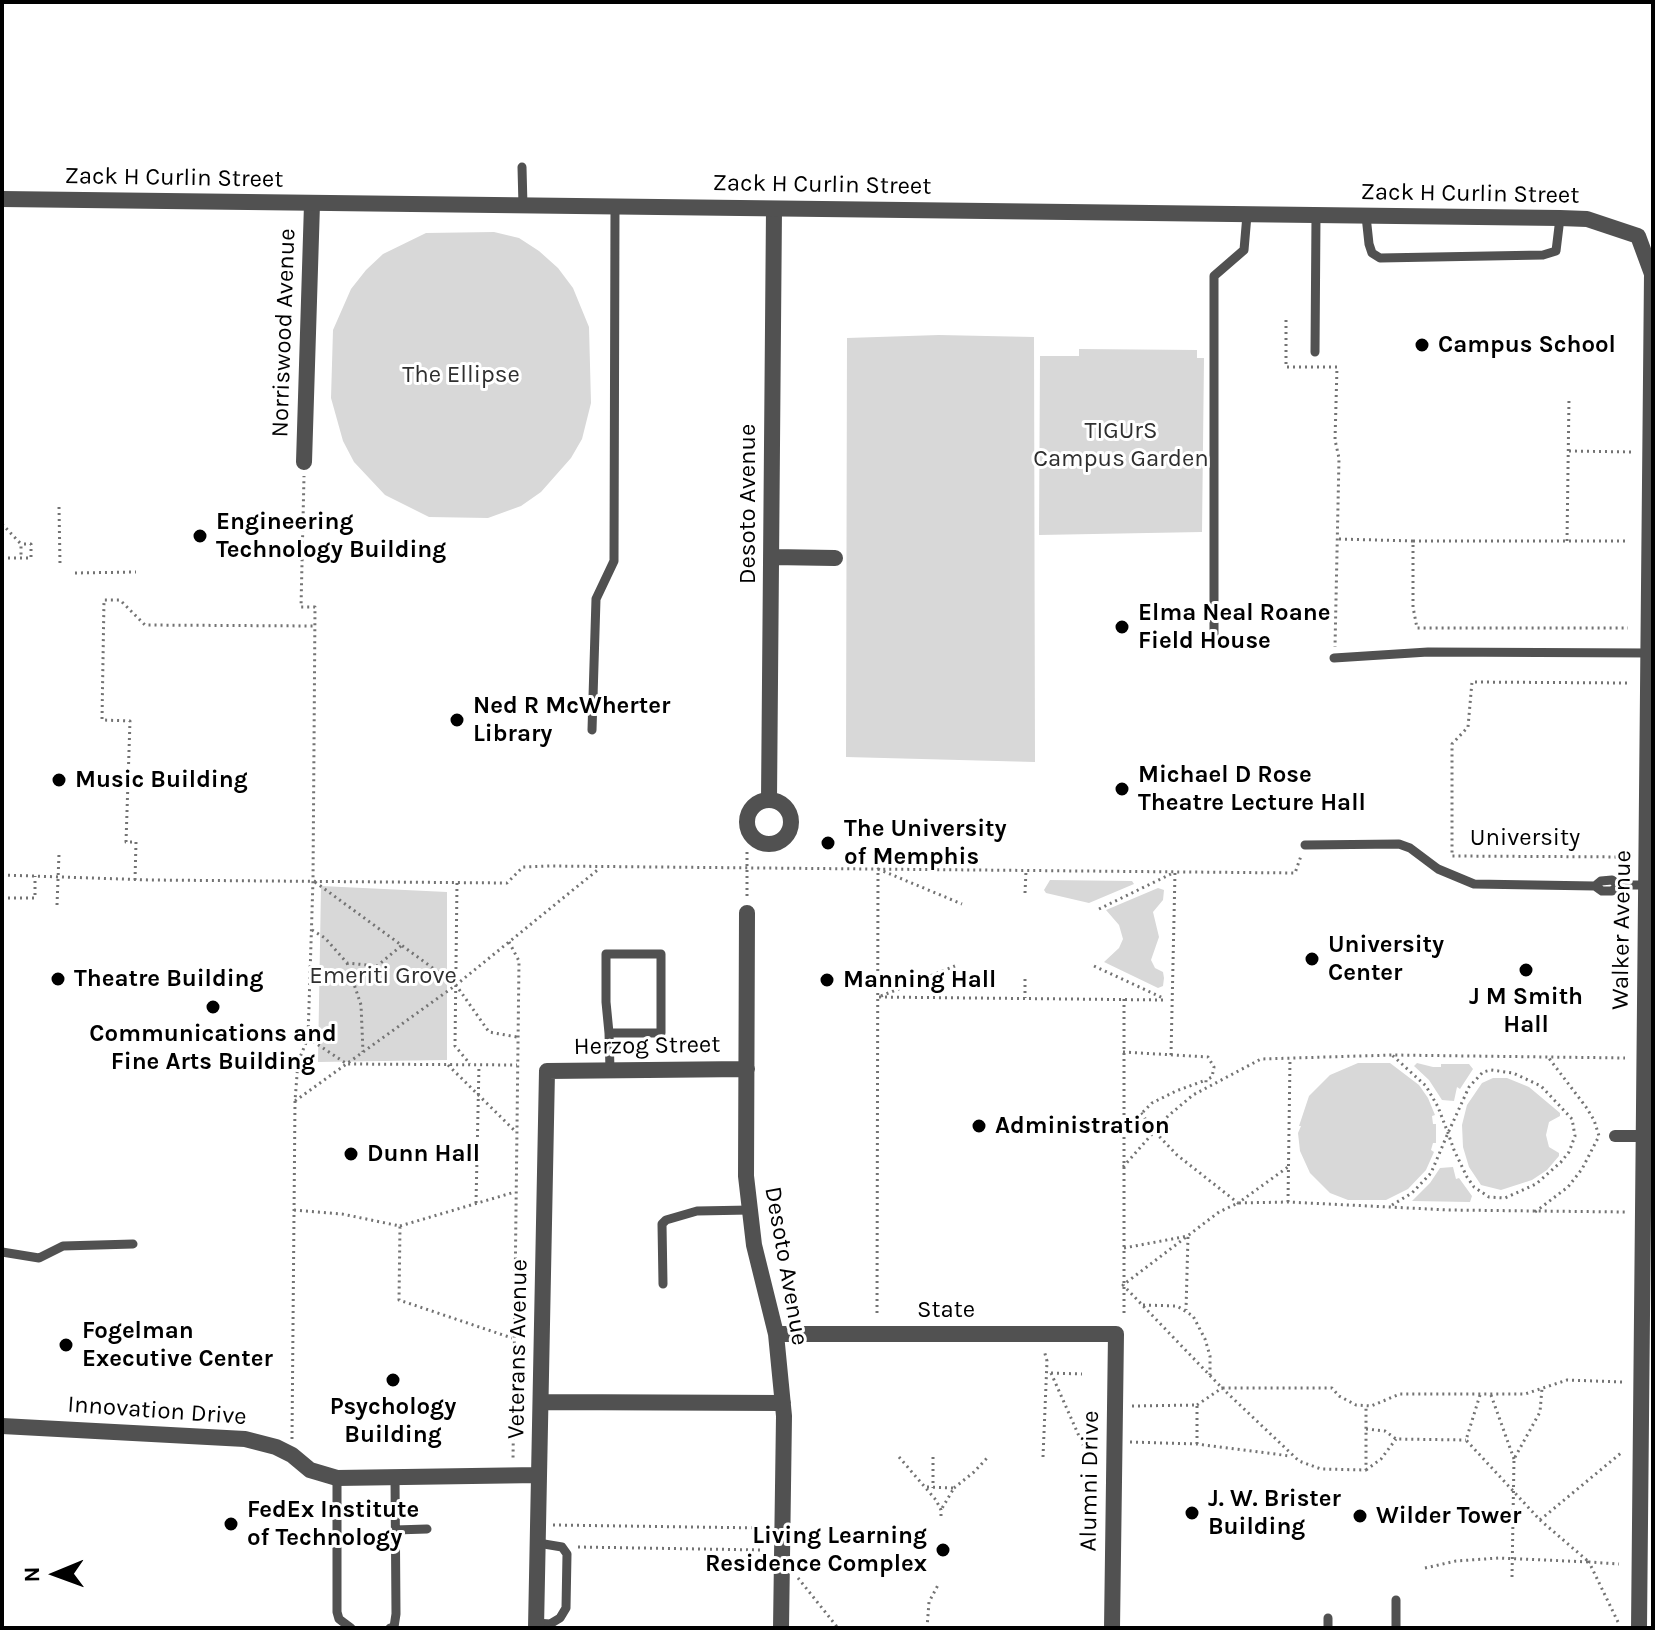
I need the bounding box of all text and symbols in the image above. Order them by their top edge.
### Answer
street label: Zack H Curlin Street [64,162,284,194]
street label: Zack H Curlin Street [712,169,932,201]
street label: Zack H Curlin Street [1360,178,1580,210]
street label: Norriswood Avenue [266,228,302,438]
place label: Campus School [1438,331,1616,359]
marker: Campus School [1413,336,1431,354]
park label: The Ellipse [402,361,520,389]
park label: TIGUrS Campus Garden [1033,417,1209,473]
street label: Desoto Avenue [734,424,762,584]
place label: Engineering Technology Building [216,508,446,564]
marker: Engineering Technology Building [191,527,209,545]
place label: Elma Neal Roane Field House [1138,599,1330,655]
marker: Elma Neal Roane Field House [1113,618,1131,636]
place label: Ned R McWherter Library [473,692,670,748]
marker: Ned R McWherter Library [448,711,466,729]
place label: Michael D Rose Theatre Lecture Hall [1138,761,1366,817]
place label: Music Building [75,766,248,794]
marker: Music Building [50,771,68,789]
marker: Michael D Rose Theatre Lecture Hall [1113,780,1131,798]
place label: The University of Memphis [844,815,1007,871]
street label: University [1470,824,1580,852]
marker: The University of Memphis [819,834,837,852]
street label: Walker Avenue [1606,850,1638,1010]
place label: University Center [1328,931,1444,987]
marker: University Center [1303,950,1321,968]
marker: J M Smith Hall [1517,961,1535,979]
park label: Emeriti Grove [309,962,457,990]
place label: Theatre Building [74,965,263,993]
place label: Manning Hall [843,966,996,994]
marker: Theatre Building [49,970,67,988]
marker: Manning Hall [818,971,836,989]
place label: J M Smith Hall [1469,983,1583,1039]
marker: Communications and Fine Arts Building [204,998,222,1016]
place label: Communications and Fine Arts Building [89,1020,337,1076]
street label: Herzog Street [573,1030,721,1062]
place label: Administration [995,1112,1170,1140]
marker: Administration [970,1117,988,1135]
place label: Dunn Hall [367,1140,480,1168]
marker: Dunn Hall [342,1145,360,1163]
street label: Desoto Avenue [758,1184,814,1348]
street label: Veterans Avenue [502,1259,534,1439]
street label: State [917,1296,975,1324]
place label: Fogelman Executive Center [82,1317,273,1373]
marker: Fogelman Executive Center [57,1336,75,1354]
marker: Psychology Building [384,1371,402,1389]
street label: Innovation Drive [66,1390,248,1432]
place label: Psychology Building [330,1393,456,1449]
street label: Alumni Drive [1074,1410,1106,1552]
place label: J. W. Brister Building [1208,1485,1341,1541]
place label: FedEx Institute of Technology [247,1496,419,1552]
place label: Wilder Tower [1376,1502,1521,1530]
marker: J. W. Brister Building [1183,1504,1201,1522]
marker: Wilder Tower [1351,1507,1369,1525]
marker: FedEx Institute of Technology [222,1515,240,1533]
place label: Living Learning Residence Complex [705,1522,927,1578]
north arrow [16,1534,96,1614]
marker: Living Learning Residence Complex [934,1541,952,1559]
text: N [19,1566,45,1583]

